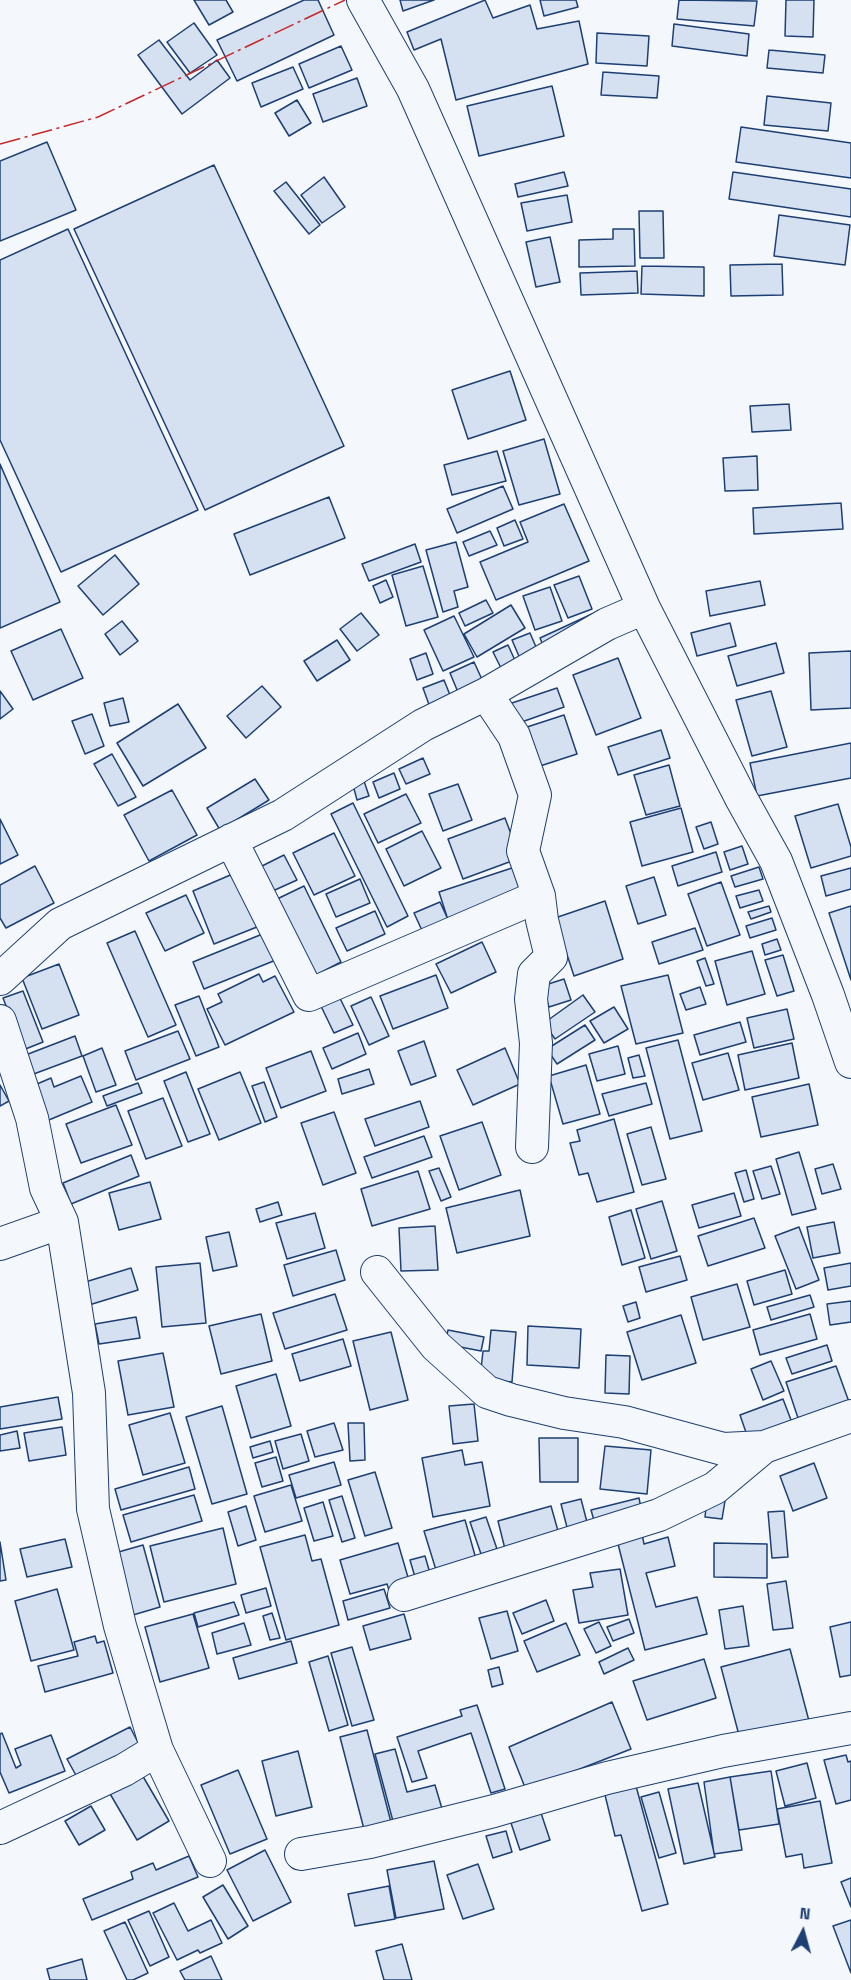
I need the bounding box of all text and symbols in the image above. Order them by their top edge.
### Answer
north arrow [773,1902,833,1962]
text: N [798,1903,811,1925]

